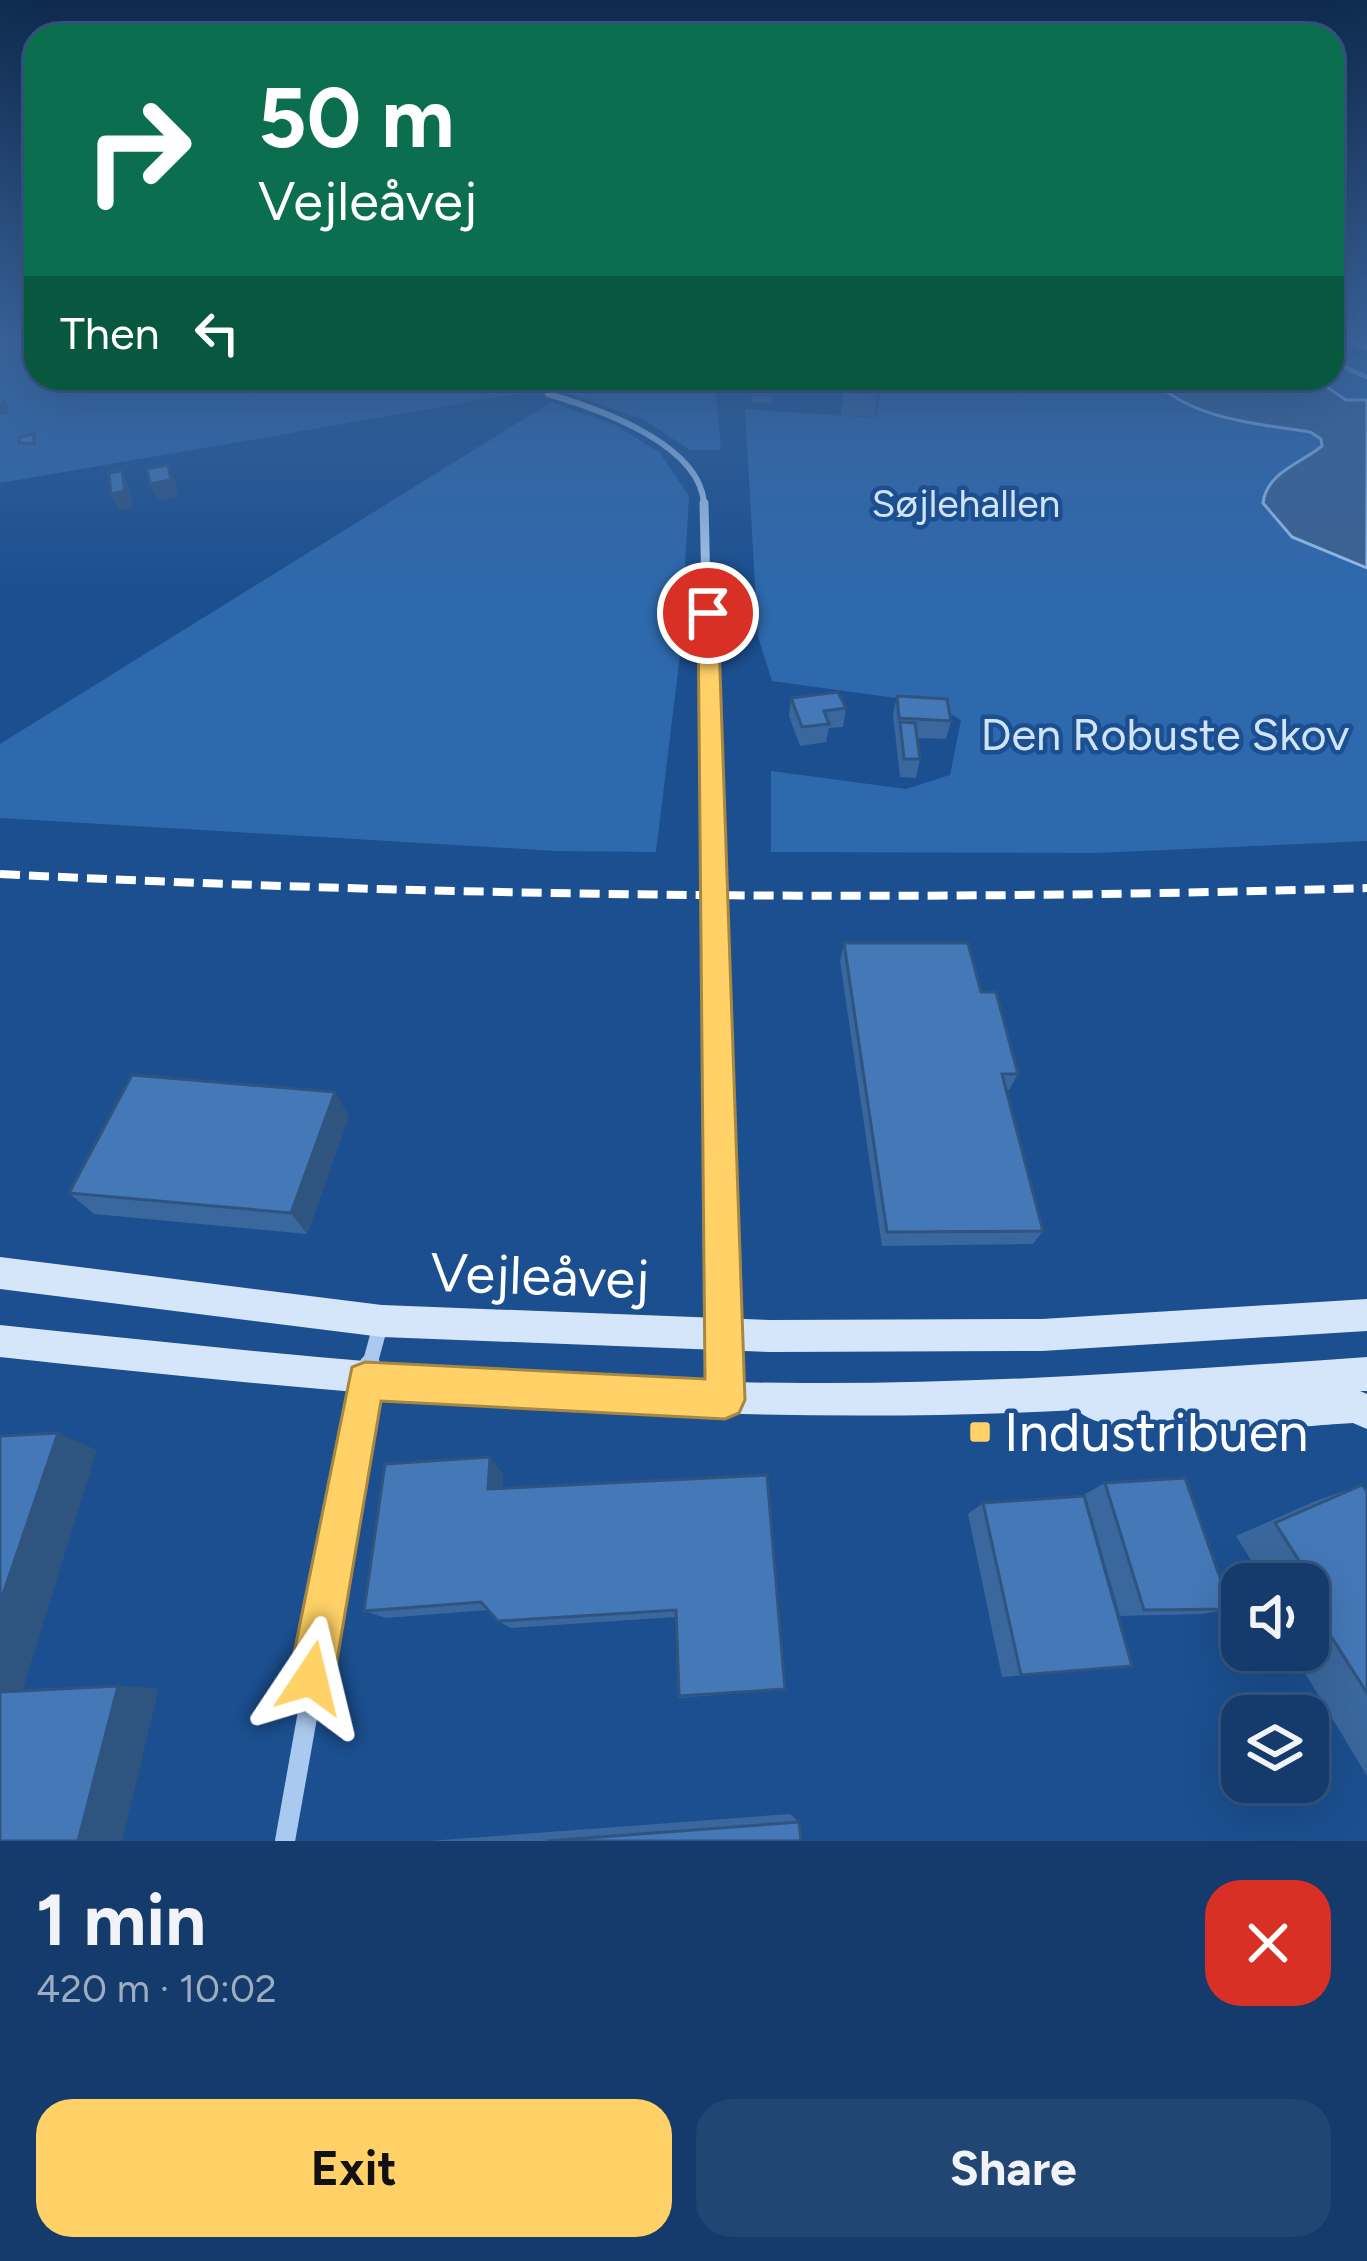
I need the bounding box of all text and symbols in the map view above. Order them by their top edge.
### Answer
text: 50 m [258,67,454,168]
icon: right [60,72,216,228]
text: Vejleåvej [258,169,477,234]
icon: left [184,300,250,366]
text: Then [60,306,160,360]
park label: Søjlehallen [872,480,1060,527]
pin [657,562,759,664]
icon: arrive [675,580,741,646]
park label: Den Robuste Skov [981,707,1349,761]
street label: Vejleåvej [429,1240,651,1312]
place label: Industribuen [1004,1400,1308,1465]
marker: Industribuen [967,1419,993,1445]
map controls [1221,1563,1329,1803]
button: sound [1221,1563,1329,1671]
position arrow [248,1615,374,1741]
button: layers [1221,1695,1329,1803]
text: 1 min [36,1877,206,1963]
button: close [1205,1880,1331,2006]
text: 420 m · 10:02 [36,1965,277,2012]
button: Exit [36,2099,672,2237]
button: Share [696,2099,1331,2237]

